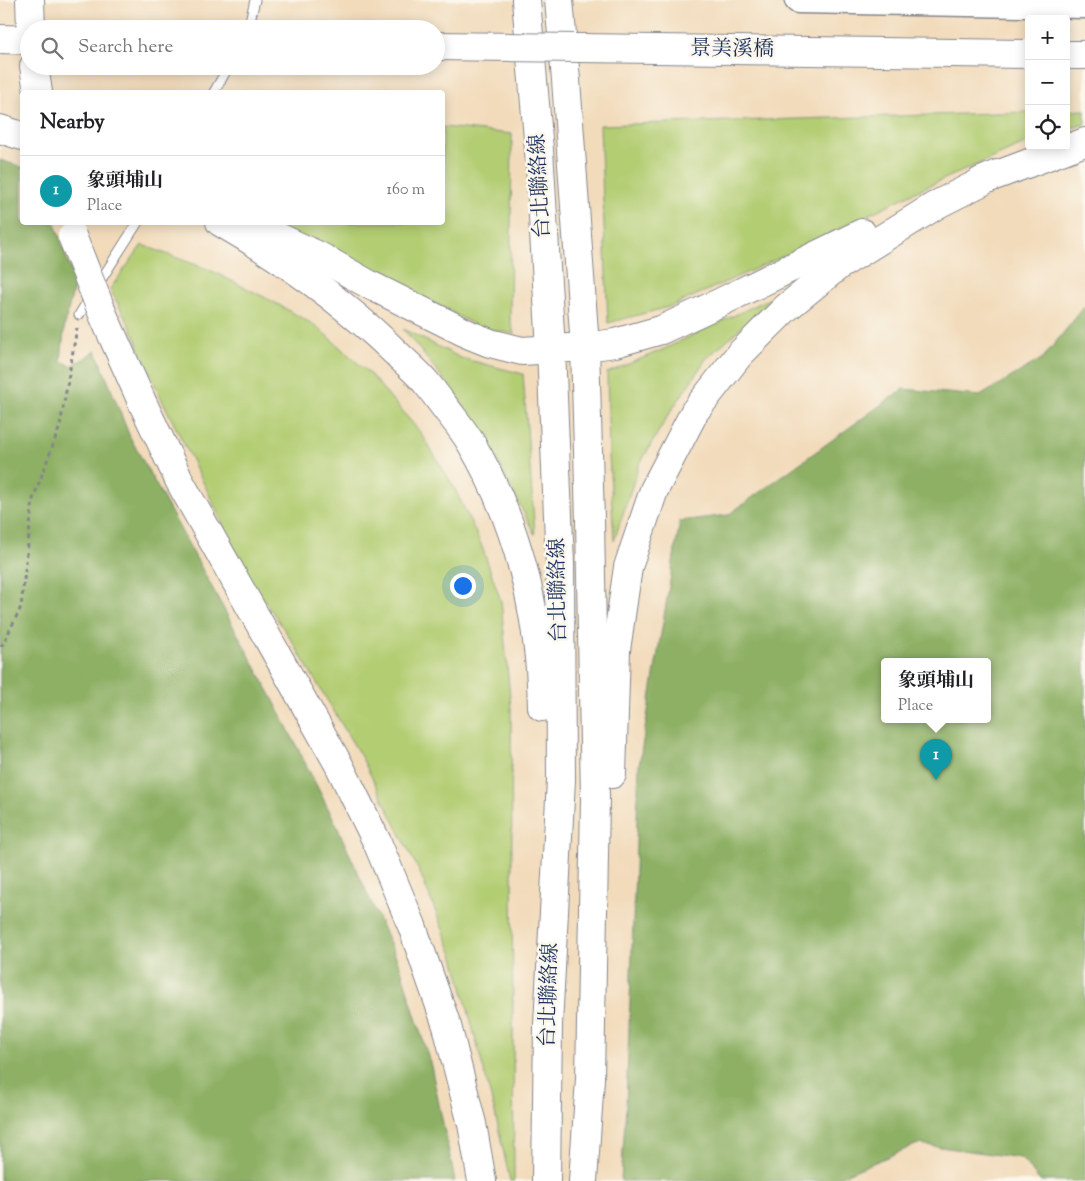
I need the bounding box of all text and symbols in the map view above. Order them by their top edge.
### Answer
map controls [1025,15,1070,150]
button: + [1025,15,1070,60]
search box [20,20,445,75]
icon: search [38,34,66,62]
text: Search here [78,34,173,61]
street label: 景美溪橋 [690,34,774,66]
button: − [1025,60,1070,105]
button: locate [1025,105,1070,150]
text: Nearby [40,108,105,138]
street label: 台北聯絡線 [523,133,559,239]
text: 象頭埔山 [87,168,163,195]
text: 1 [53,179,59,202]
text: 160 m [387,179,425,202]
text: Place [87,195,122,218]
street label: 台北聯絡線 [543,537,575,643]
your location [450,573,476,599]
popup [881,658,991,723]
text: 象頭埔山 [898,668,974,695]
text: Place [898,695,933,718]
pin: 1 [920,739,952,780]
street label: 台北聯絡線 [533,942,567,1048]

